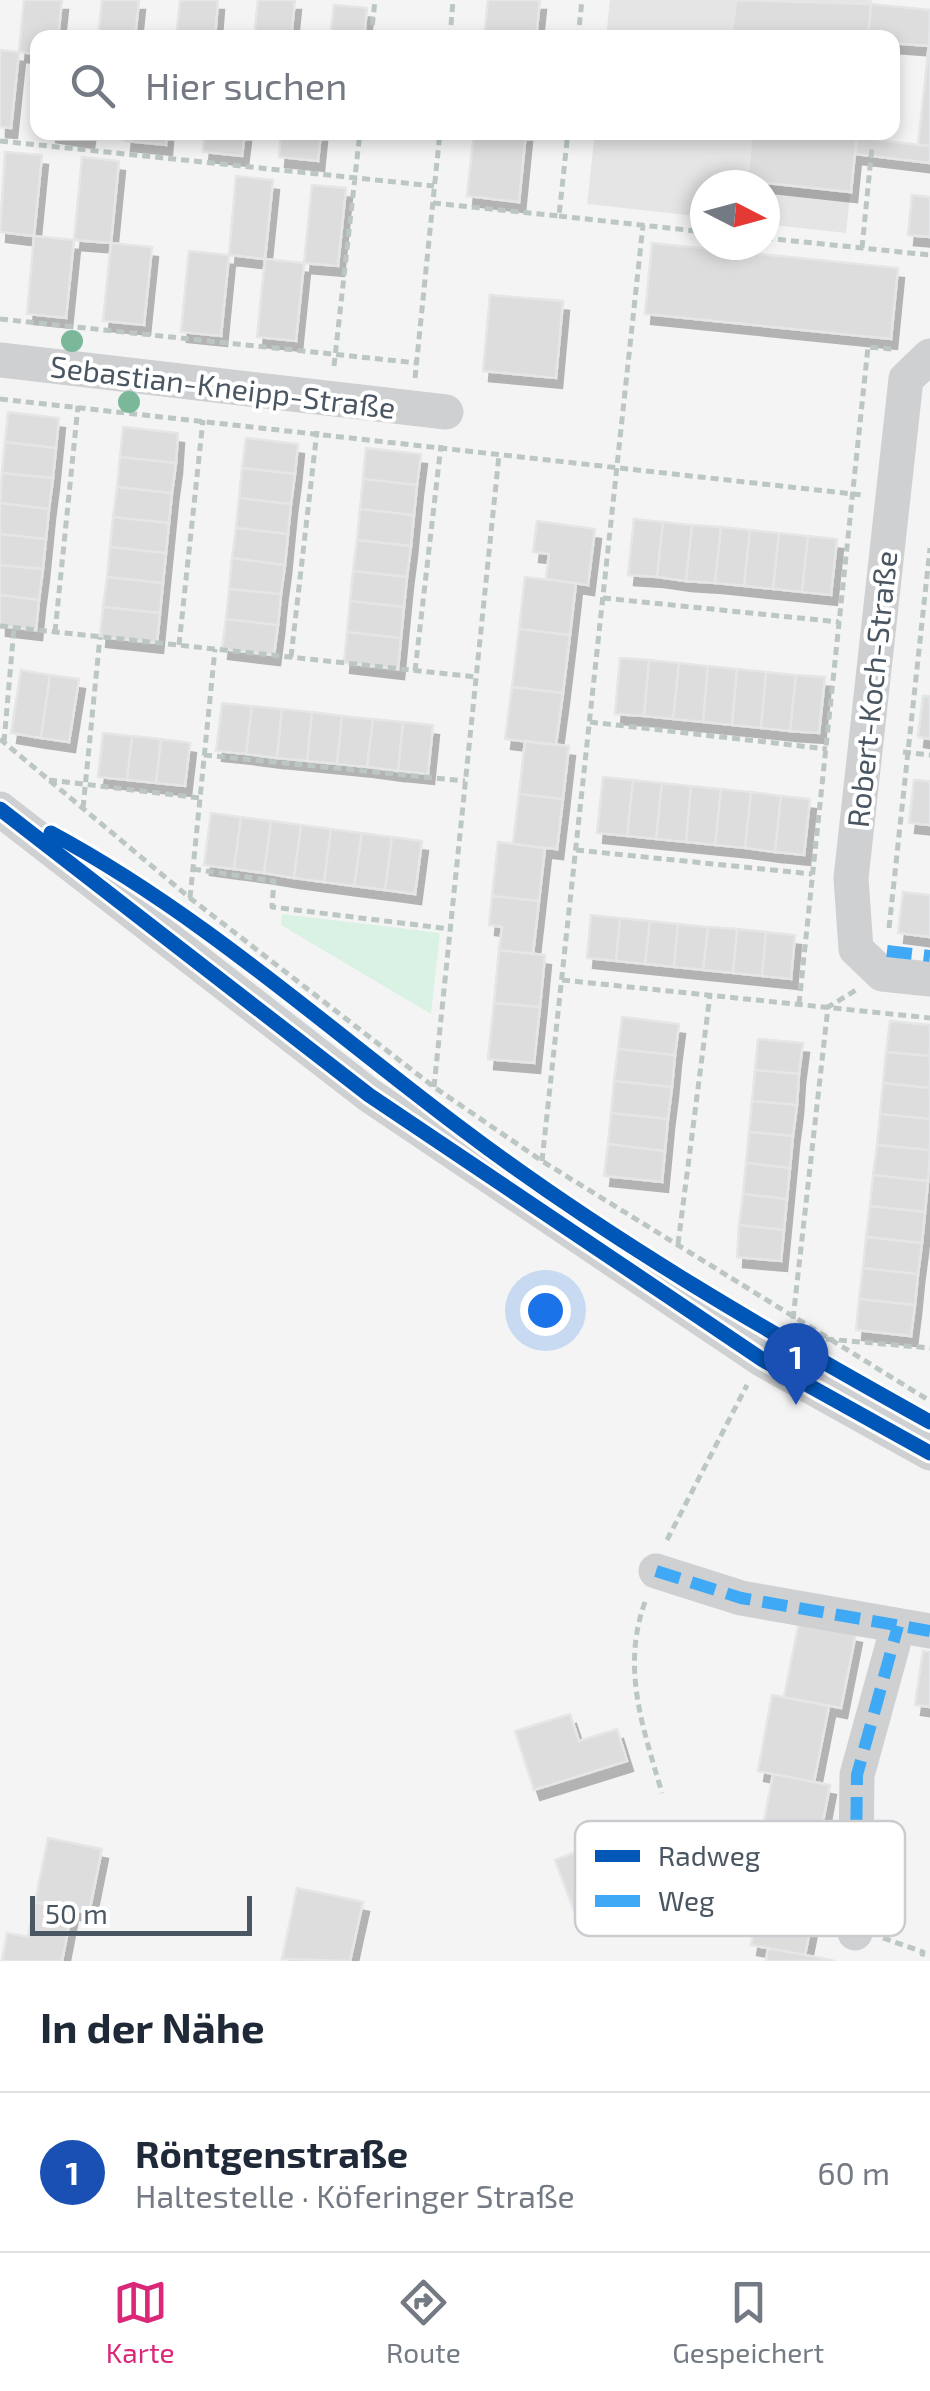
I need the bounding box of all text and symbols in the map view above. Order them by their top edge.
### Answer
search box [30,30,900,140]
icon: search [65,58,120,113]
text: Hier suchen [145,62,347,108]
north arrow [690,170,780,260]
street label: Sebastian-Kneipp-Straße [48,347,398,425]
street label: Robert-Koch-Straße [839,549,903,829]
your location [520,1285,571,1336]
pin: 1 [764,1322,828,1405]
legend [575,1821,905,1936]
text: Radweg [658,1838,761,1872]
text: Weg [658,1883,715,1917]
scale bar [30,1891,252,1936]
text: 50 m [45,1896,108,1930]
text: In der Nähe [40,2001,265,2051]
text: Röntgenstraße [135,2130,408,2176]
text: 1 [66,2153,79,2191]
text: 60 m [817,2153,890,2191]
text: Haltestelle · Köferinger Straße [135,2176,575,2214]
tab: Karte [106,2275,175,2369]
tab: Route [386,2275,461,2369]
tab: Gespeichert [672,2275,824,2369]

